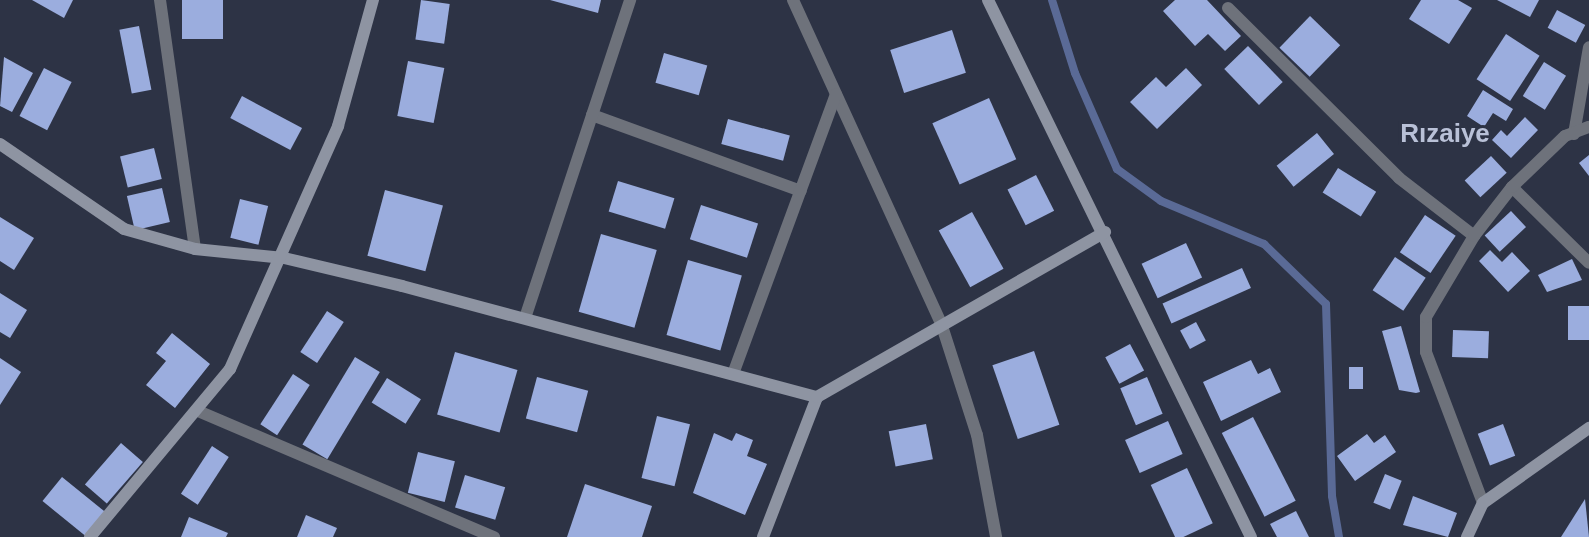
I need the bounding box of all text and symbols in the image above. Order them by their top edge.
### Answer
district label: Rızaiye [1400,118,1490,150]

